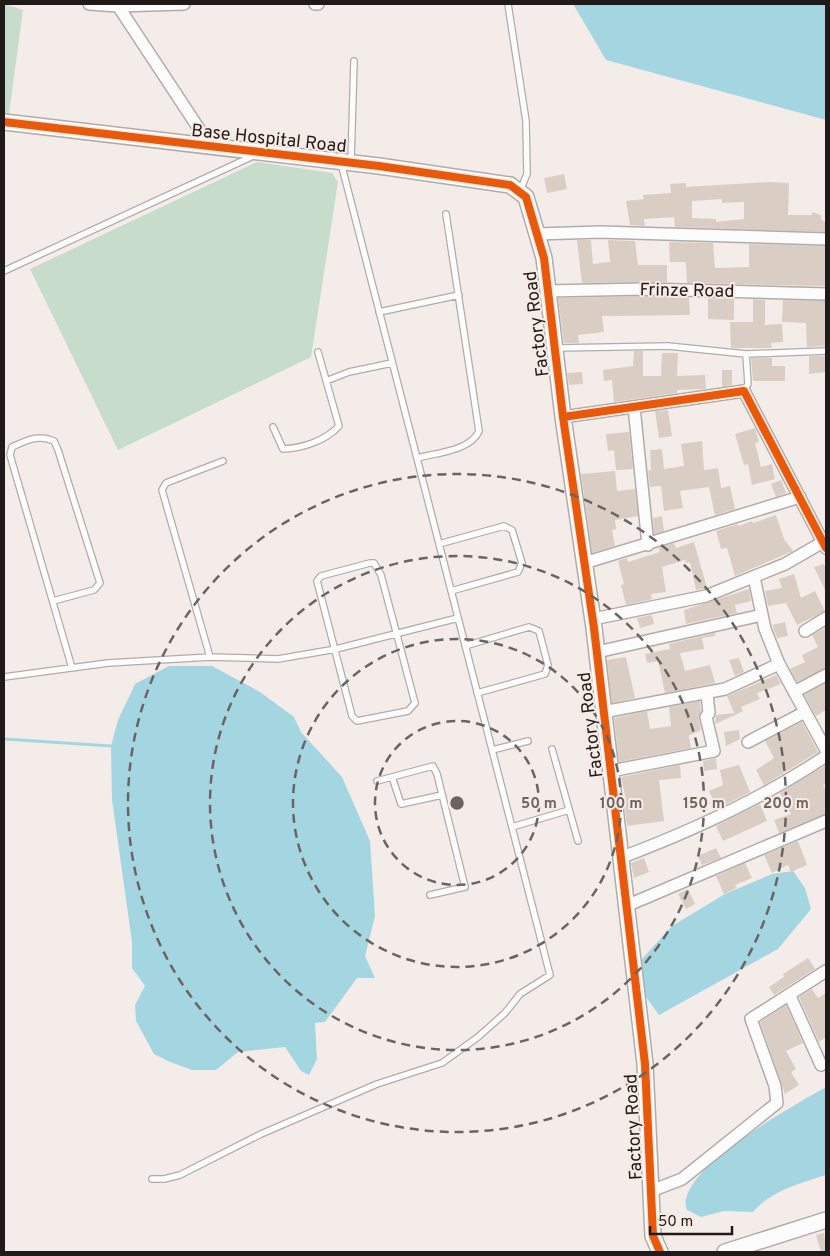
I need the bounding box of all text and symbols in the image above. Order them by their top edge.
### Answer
street label: Base Hospital Road [190,120,348,159]
street label: Factory Road [520,270,555,378]
street label: Frinze Road [639,279,735,304]
street label: Factory Road [574,671,609,779]
centre of rings [448,794,466,812]
text: 50 m [521,795,557,814]
text: 100 m [600,795,642,814]
text: 150 m [683,795,725,814]
text: 200 m [763,795,809,814]
street label: Factory Road [620,1073,649,1181]
scale bar [650,1204,732,1236]
text: 50 m [658,1213,693,1232]

